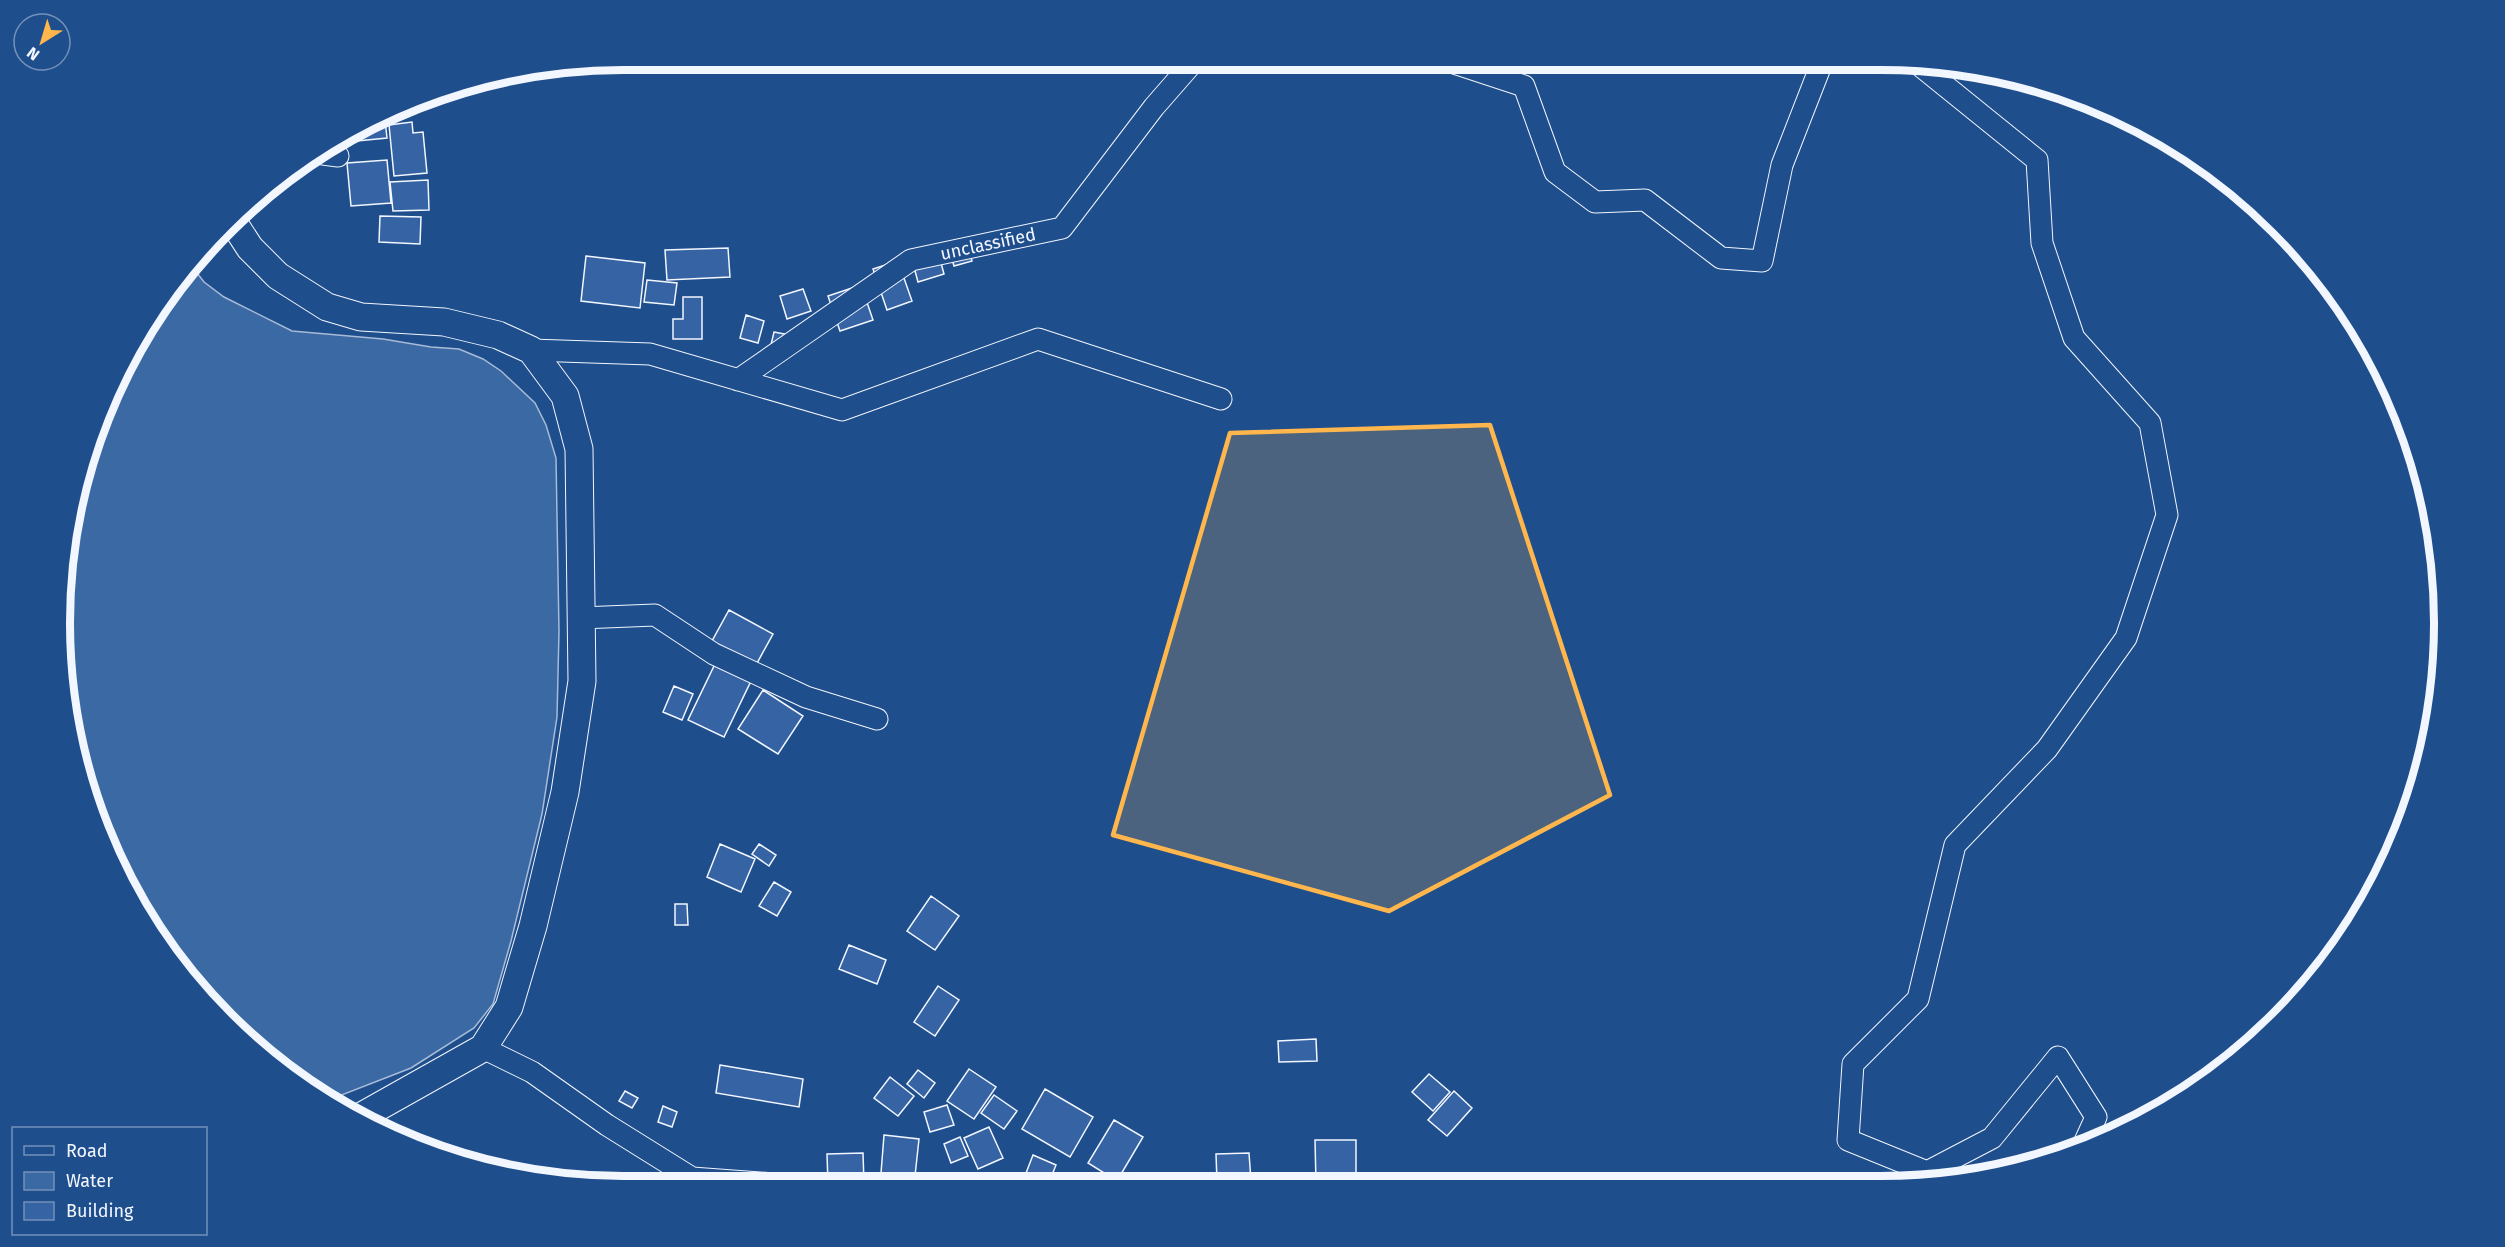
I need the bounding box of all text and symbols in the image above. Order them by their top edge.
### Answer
north arrow [12,12,72,72]
text: N [23,43,43,64]
street label: unclassified [938,223,1038,265]
legend [12,1127,207,1235]
text: Road [66,1140,108,1162]
text: Water [66,1170,113,1192]
text: Building [66,1200,134,1222]

